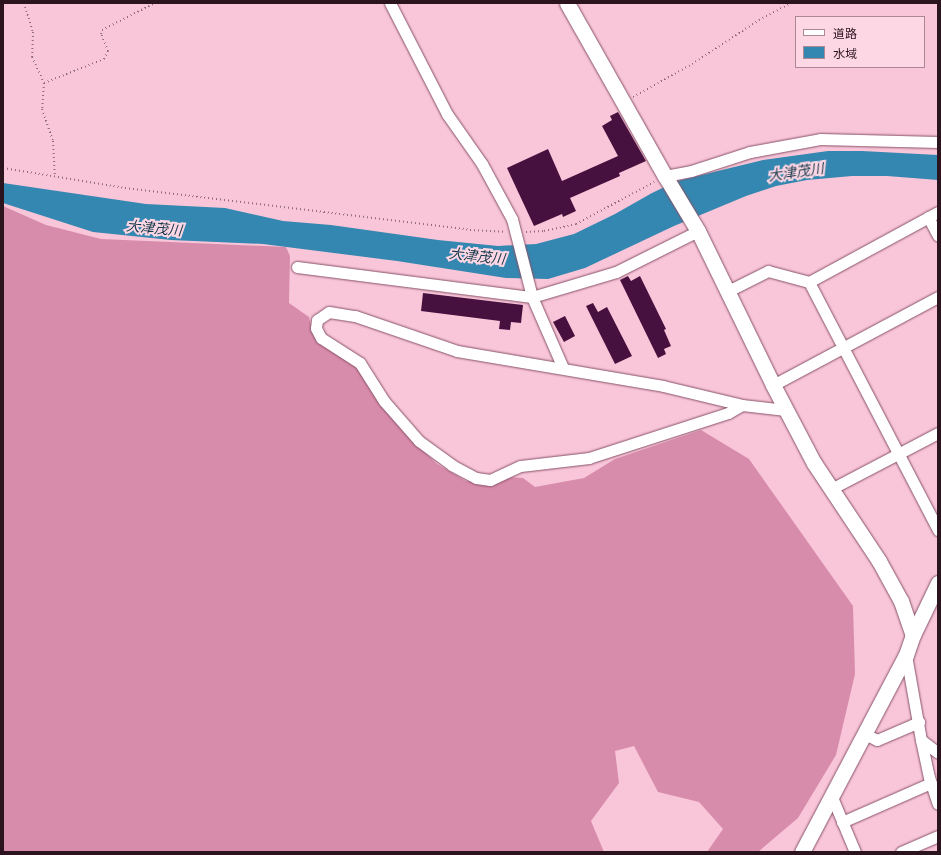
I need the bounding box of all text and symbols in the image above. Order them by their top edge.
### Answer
legend [795,16,925,68]
text: 道路 [833,27,857,41]
text: 水域 [833,47,857,61]
water label: 大津茂川 [767,161,825,185]
water label: 大津茂川 [125,218,183,240]
water label: 大津茂川 [448,246,506,268]

